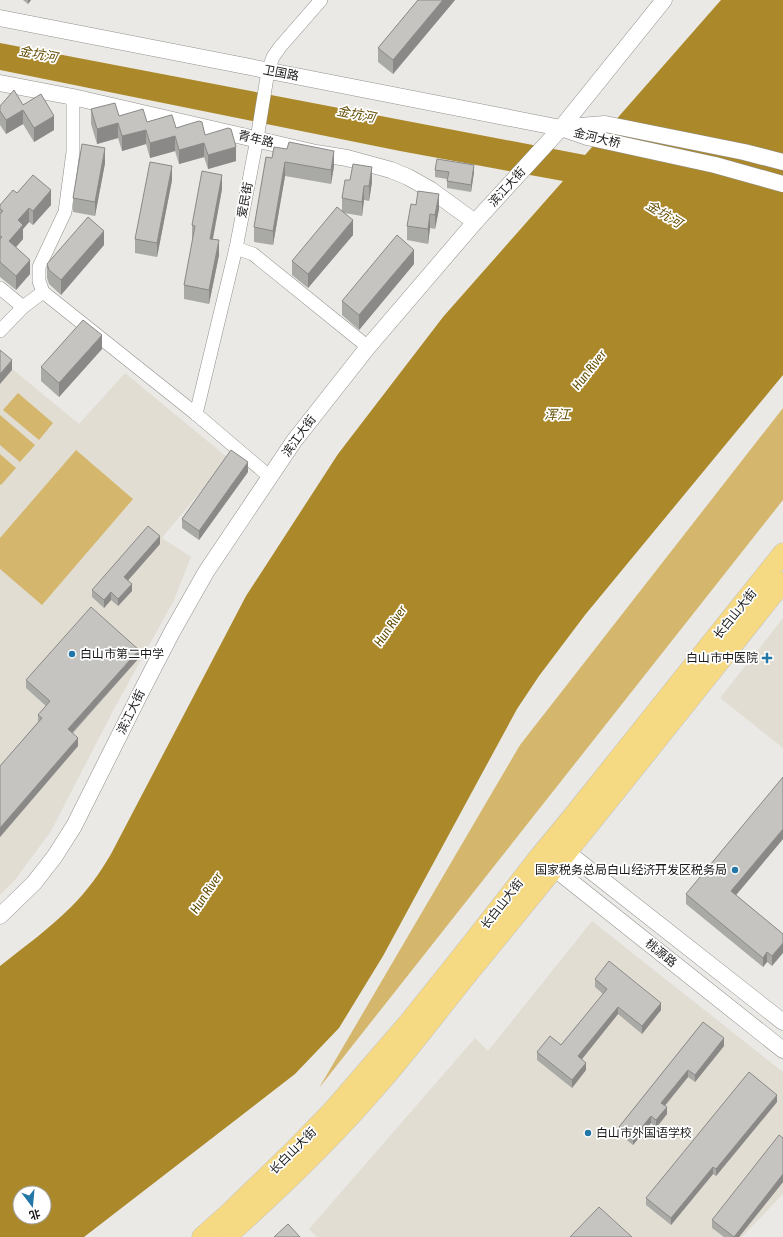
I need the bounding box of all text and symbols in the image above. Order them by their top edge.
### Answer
water label: 金坑河 [17,43,62,66]
street label: 卫国路 [262,63,300,83]
water label: 金坑河 [335,103,380,126]
street label: 金河大桥 [572,125,622,151]
street label: 青年路 [237,128,275,150]
street label: 滨江大街 [486,164,528,210]
street label: 爱民街 [235,181,255,219]
water label: 金坑河 [643,197,687,232]
water label: Hun River [569,346,610,393]
water label: 浑江 [544,407,572,422]
street label: 滨江大街 [279,412,319,460]
street label: 长白山大街 [711,586,759,642]
water label: Hun River [371,602,410,649]
place label: 白山市第二中学 [80,647,164,661]
marker: 白山市第二中学 [67,649,77,659]
place label: 白山市中医院 [686,651,758,665]
marker: 白山市中医院 [761,652,773,664]
street label: 滨江大街 [114,687,148,737]
place label: 国家税务总局白山经济开发区税务局 [535,863,727,877]
marker: 国家税务总局白山经济开发区税务局 [730,865,740,875]
water label: Hun River [187,869,226,916]
street label: 长白山大街 [478,876,526,932]
street label: 桃源路 [643,936,679,970]
street label: 长白山大街 [267,1125,319,1177]
place label: 白山市外国语学校 [596,1126,692,1140]
marker: 白山市外国语学校 [583,1128,593,1138]
north arrow [12,1185,52,1225]
text: 北 [28,1207,42,1222]

